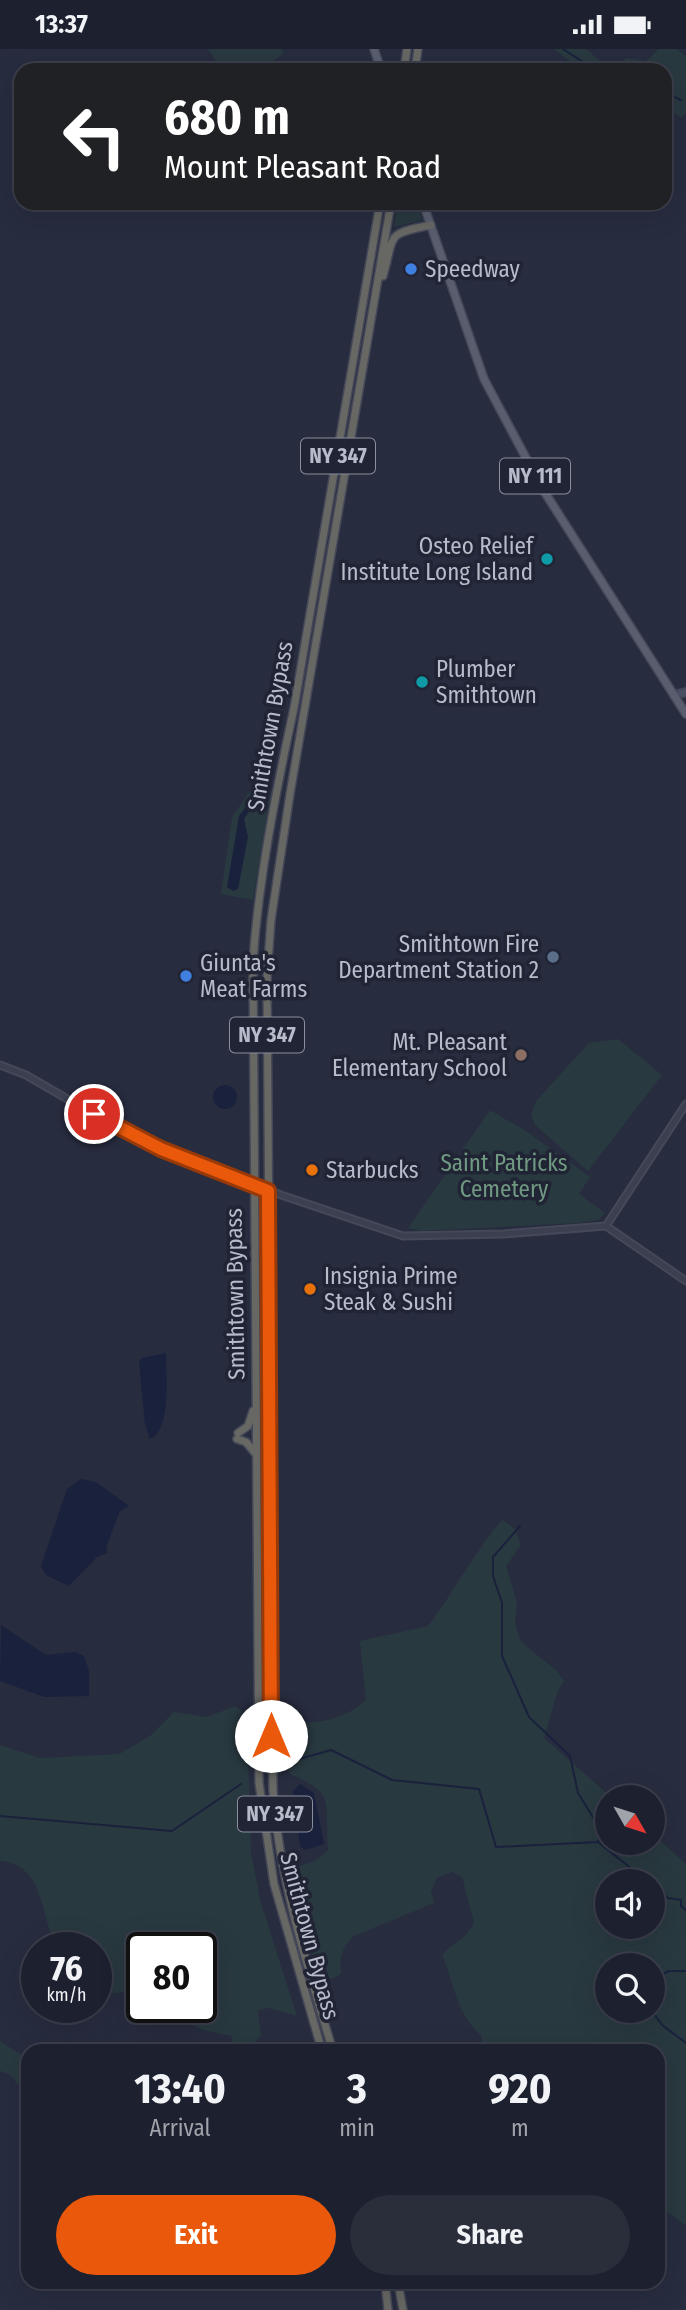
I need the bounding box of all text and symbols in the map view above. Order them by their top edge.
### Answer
text: 13:37 [35,9,88,40]
text: 680 m [164,88,290,147]
icon: left [49,91,140,182]
text: Mount Pleasant Road [164,148,441,186]
place label: Speedway [425,255,520,283]
marker: Speedway [403,261,419,277]
road number: NY 347 [301,439,375,473]
road number: NY 111 [500,459,570,493]
place label: Osteo Relief Institute Long Island [341,532,535,586]
marker: Osteo Relief Institute Long Island [539,551,555,567]
street label: Smithtown Bypass [241,639,299,813]
place label: Plumber Smithtown [436,655,537,709]
marker: Plumber Smithtown [414,674,430,690]
place label: Smithtown Fire Department Station 2 [338,930,539,984]
place label: Giunta's Meat Farms [200,949,307,1003]
marker: Smithtown Fire Department Station 2 [545,949,561,965]
marker: Giunta's Meat Farms [178,968,194,984]
road number: NY 347 [230,1017,304,1053]
place label: Mt. Pleasant Elementary School [332,1028,507,1082]
marker: Mt. Pleasant Elementary School [513,1047,529,1063]
pin [64,1084,124,1144]
icon: arrive [75,1095,113,1133]
park label: Saint Patricks Cemetery [440,1149,568,1203]
place label: Starbucks [326,1156,419,1184]
marker: Starbucks [304,1162,320,1178]
street label: Smithtown Bypass [220,1208,250,1380]
place label: Insignia Prime Steak & Sushi [324,1262,458,1316]
marker: Insignia Prime Steak & Sushi [302,1281,318,1297]
position arrow [234,1699,308,1773]
north arrow [595,1785,665,1855]
map controls [595,1785,665,2023]
road number: NY 347 [238,1797,312,1831]
street label: Smithtown Bypass [274,1849,346,2023]
button: sound [595,1869,665,1939]
speed limit sign: 80 [126,1932,217,2023]
text: 76 [50,1947,83,1989]
button: search [595,1953,665,2023]
text: km/h [46,1984,87,2006]
text: 13:40 [134,2064,226,2114]
text: 3 [347,2064,367,2114]
text: 920 [488,2064,552,2114]
text: Arrival [150,2114,211,2142]
text: min [339,2114,375,2142]
text: m [511,2114,529,2142]
button: Exit [56,2195,336,2275]
button: Share [350,2195,630,2275]

